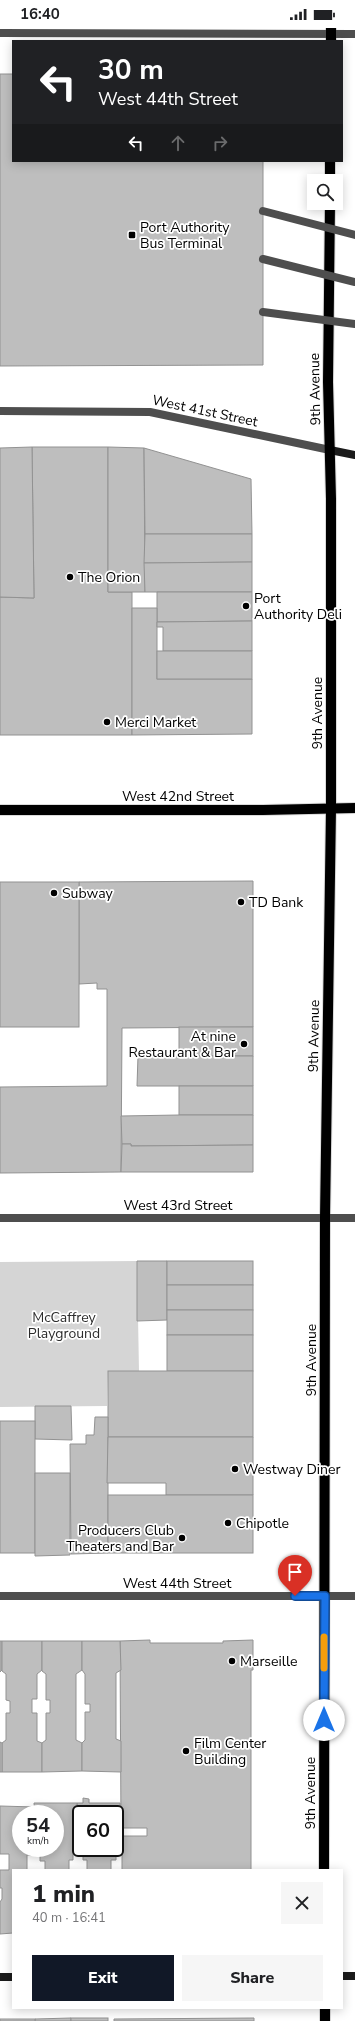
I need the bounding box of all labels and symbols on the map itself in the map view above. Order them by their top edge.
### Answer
place label: Port Authority Bus Terminal [140,218,230,253]
marker: Port Authority Bus Terminal [127,230,137,240]
street label: 9th Avenue [305,353,325,425]
street label: West 41st Street [151,391,260,431]
place label: The Orion [78,568,140,587]
marker: The Orion [65,572,75,582]
place label: Port Authority Deli [254,589,342,624]
marker: Port Authority Deli [241,601,251,611]
street label: 9th Avenue [308,677,327,749]
place label: Merci Market [115,713,196,732]
marker: Merci Market [102,717,112,727]
street label: West 42nd Street [122,787,234,806]
place label: Subway [62,884,114,903]
marker: Subway [49,888,59,898]
place label: TD Bank [249,893,304,912]
marker: TD Bank [236,897,246,907]
street label: 9th Avenue [304,1000,324,1072]
place label: At nine Restaurant & Bar [129,1027,236,1062]
marker: At nine Restaurant & Bar [239,1039,249,1049]
street label: West 43rd Street [124,1196,233,1215]
park label: McCaffrey Playground [28,1308,100,1343]
street label: 9th Avenue [302,1324,321,1396]
place label: Westway Diner [243,1460,341,1479]
marker: Westway Diner [230,1464,240,1474]
place label: Chipotle [236,1514,289,1533]
marker: Chipotle [223,1518,233,1528]
place label: Producers Club Theaters and Bar [66,1521,174,1556]
marker: Producers Club Theaters and Bar [177,1533,187,1543]
pin [278,1555,312,1596]
street label: West 44th Street [123,1574,231,1593]
place label: Marseille [240,1652,297,1671]
marker: Marseille [227,1656,237,1666]
position arrow [303,1699,345,1741]
place label: Film Center Building [194,1734,266,1769]
marker: Film Center Building [181,1746,191,1756]
street label: 9th Avenue [301,1757,320,1829]
speed limit sign: 60 [72,1805,124,1857]

